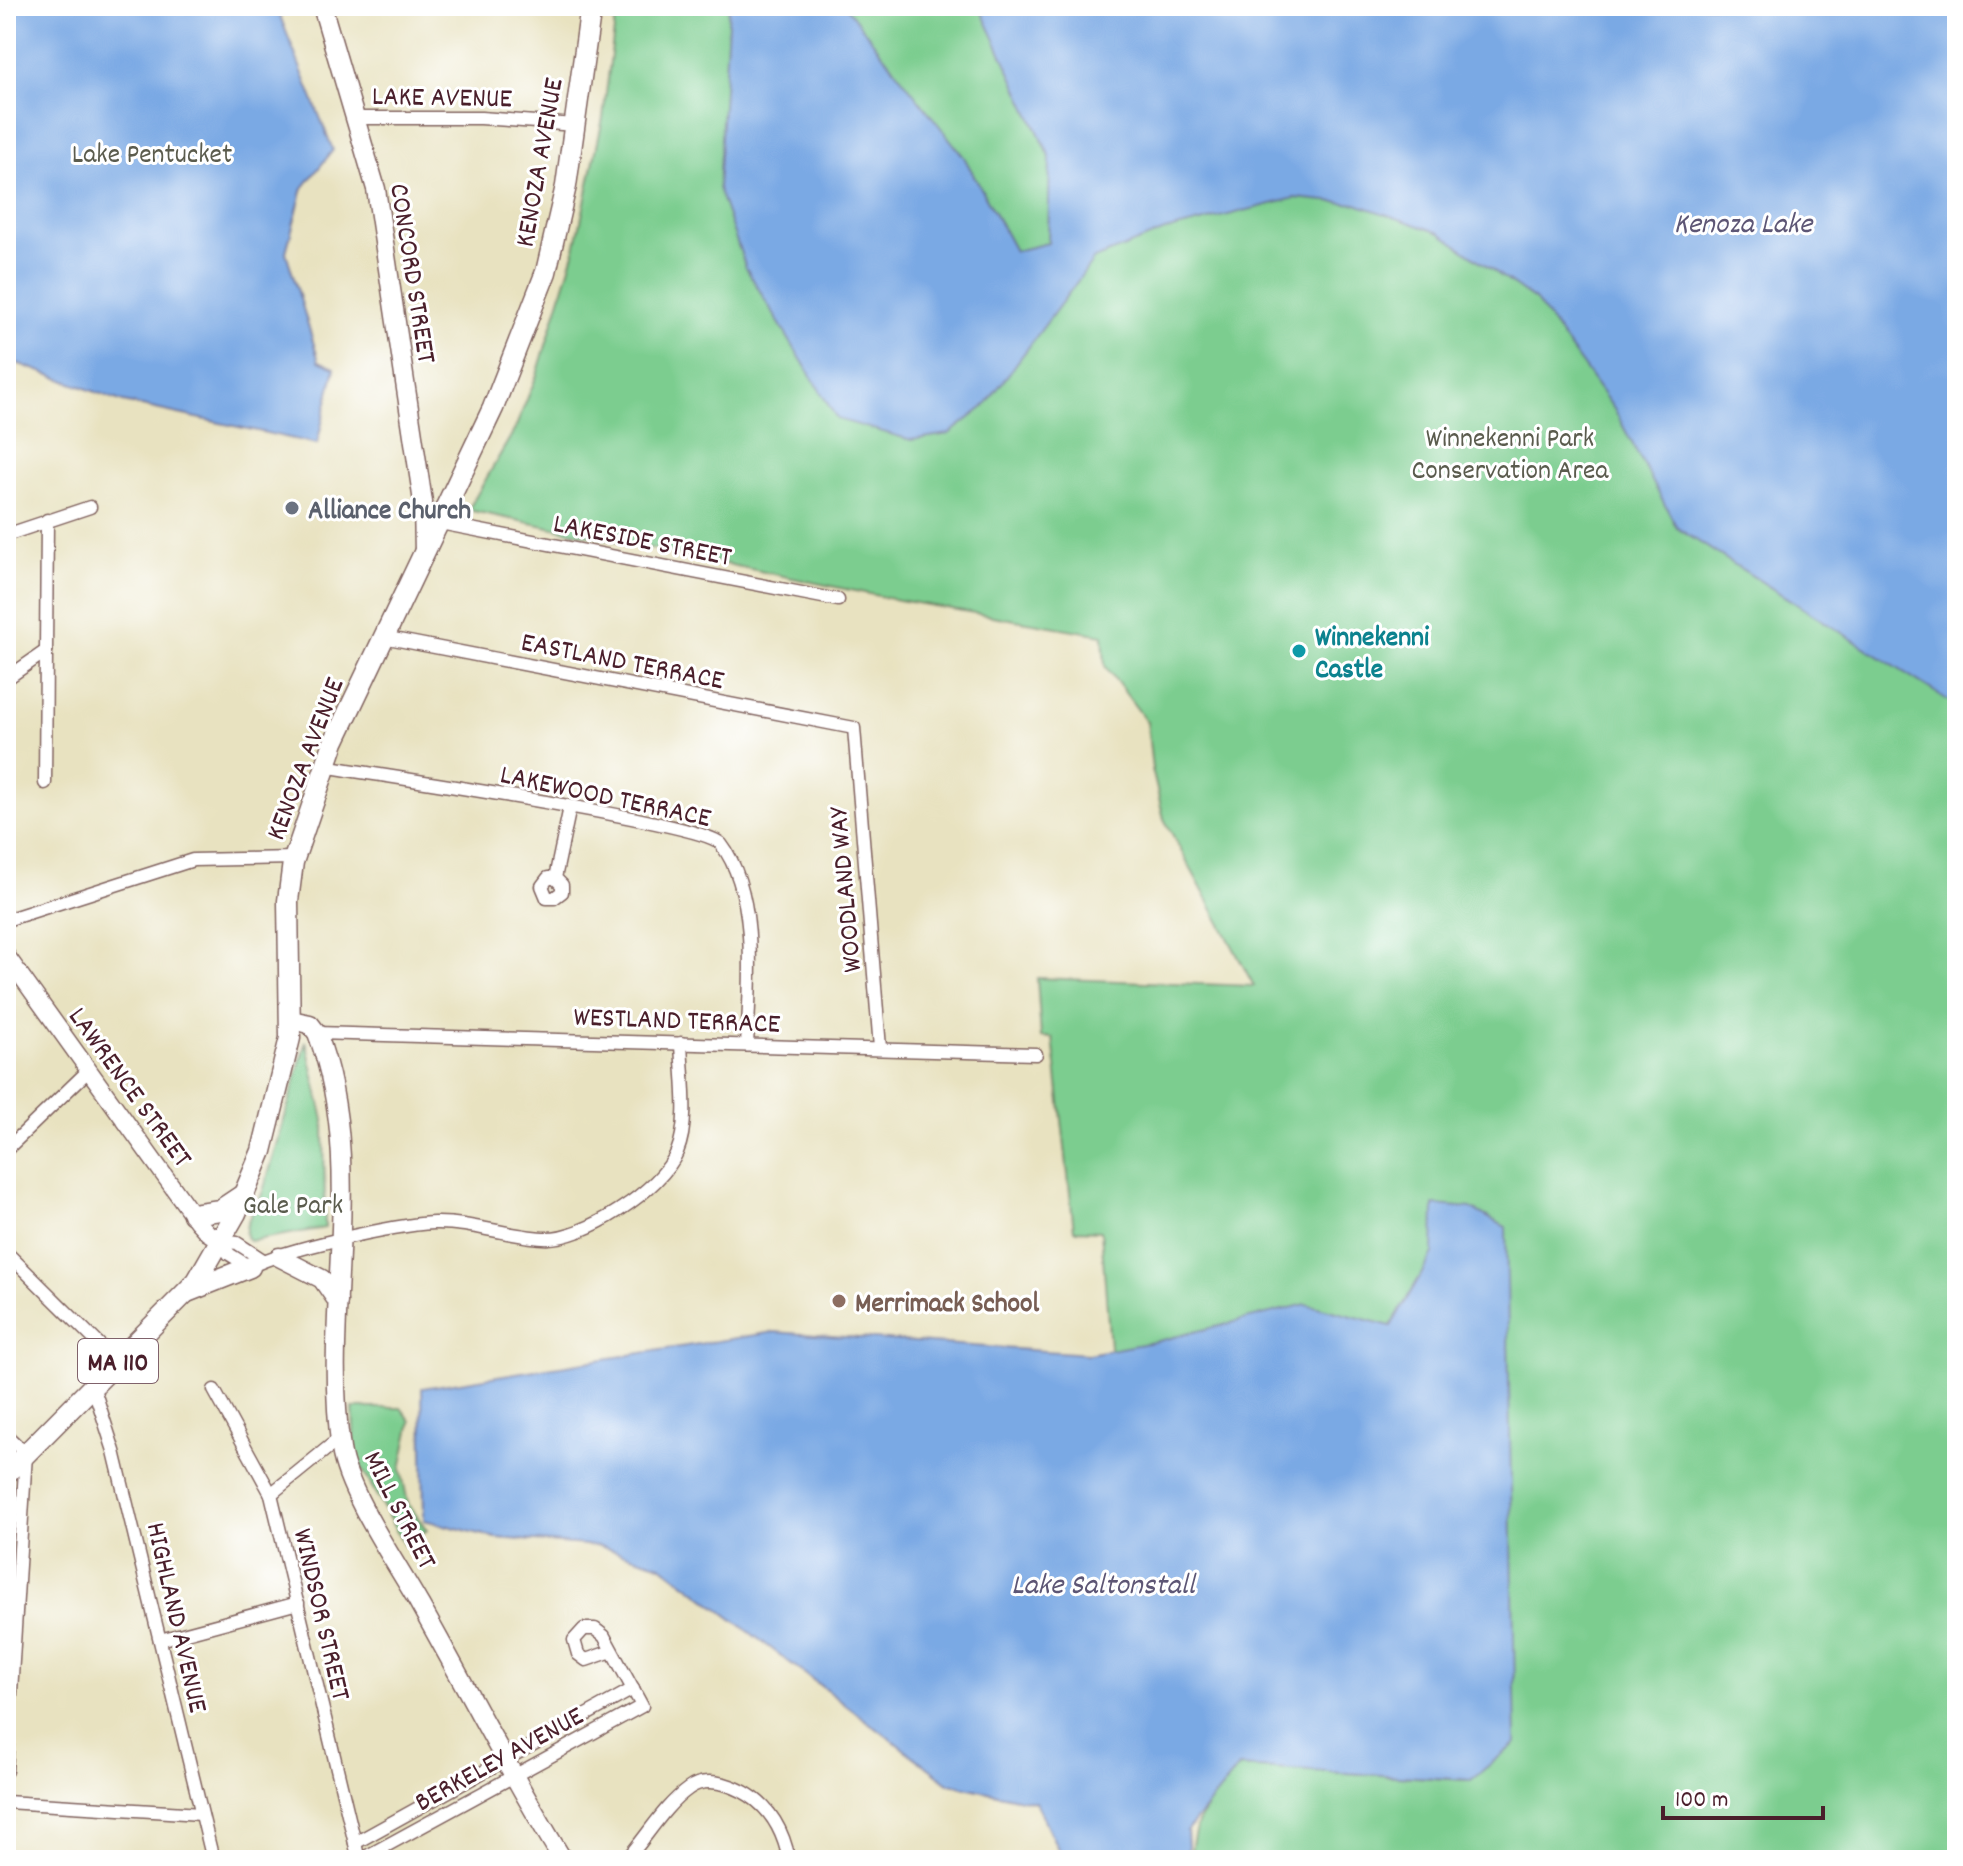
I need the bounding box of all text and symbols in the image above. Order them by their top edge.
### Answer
street label: KENOZA AVENUE [507,75,577,251]
street label: LAKE AVENUE [371,79,513,121]
park label: Lake Pentucket [72,137,232,177]
street label: CONCORD STREET [376,181,444,367]
water label: Kenoza Lake [1674,205,1814,248]
park label: Winnekenni Park Conservation Area [1412,421,1609,493]
place label: Alliance Church [308,493,471,533]
marker: Alliance Church [283,499,301,517]
street label: LAKESIDE STREET [549,506,735,580]
place label: Winnekenni Castle [1315,620,1429,692]
street label: EASTLAND TERRACE [517,625,727,703]
marker: Winnekenni Castle [1290,642,1308,660]
street label: KENOZA AVENUE [258,672,357,847]
street label: LAKEWOOD TERRACE [496,757,714,841]
street label: WOODLAND WAY [821,805,875,974]
street label: WESTLAND TERRACE [573,999,781,1047]
street label: LAWRENCE STREET [56,1000,200,1177]
park label: Gale Park [243,1188,343,1228]
place label: Merrimack School [855,1286,1039,1326]
marker: Merrimack School [830,1292,848,1310]
road number: MA 110 [78,1339,158,1383]
street label: MILL STREET [351,1445,444,1577]
street label: HIGHLAND AVENUE [133,1519,216,1718]
street label: WINDSOR STREET [280,1525,358,1705]
water label: Lake Saltonstall [1011,1566,1198,1609]
street label: BERKELEY AVENUE [409,1698,592,1824]
scale bar [1663,1770,1823,1820]
text: 100 m [1675,1784,1728,1818]

